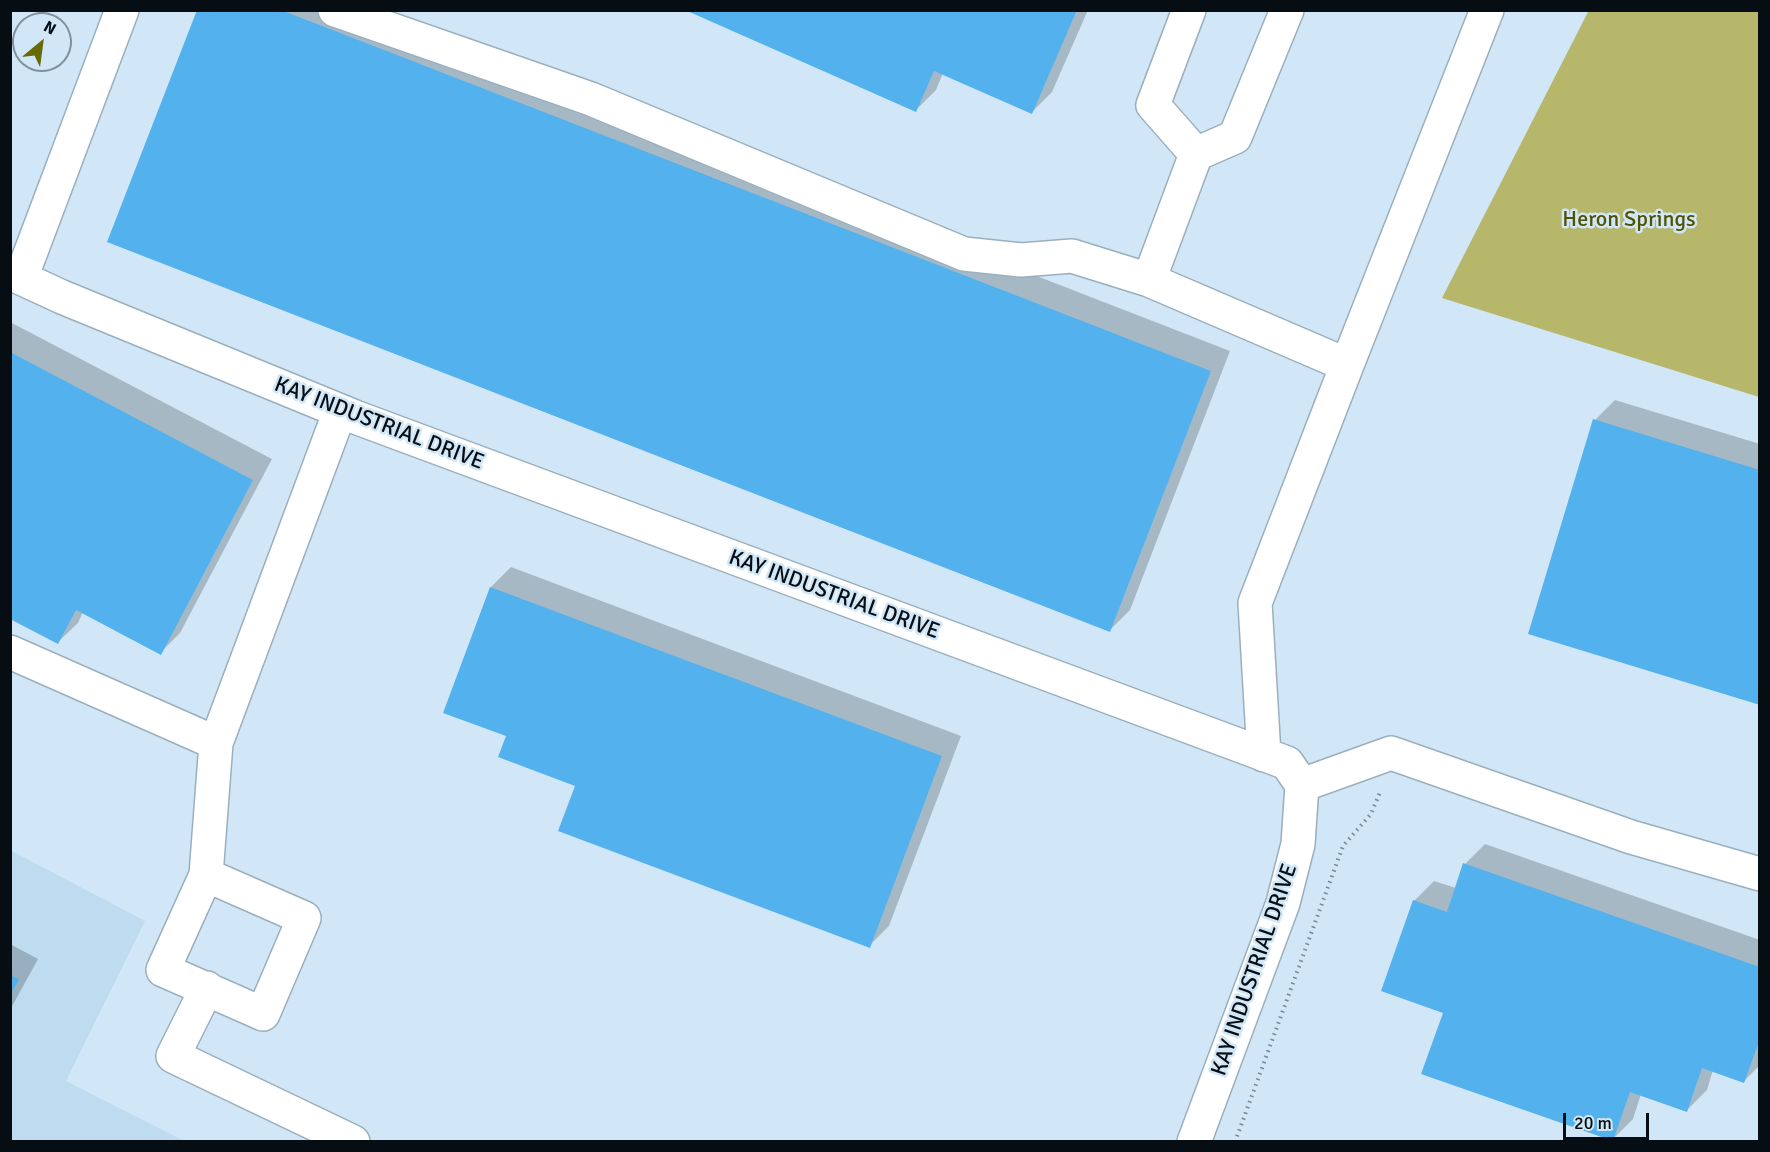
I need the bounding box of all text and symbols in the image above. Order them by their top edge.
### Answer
north arrow [12,12,72,72]
text: N [40,17,59,39]
park label: Heron Springs [1562,207,1696,233]
street label: KAY INDUSTRIAL DRIVE [270,372,488,476]
street label: KAY INDUSTRIAL DRIVE [725,545,943,645]
street label: KAY INDUSTRIAL DRIVE [1206,861,1304,1079]
scale bar [1566,1101,1652,1139]
text: 20 m [1574,1112,1612,1134]

